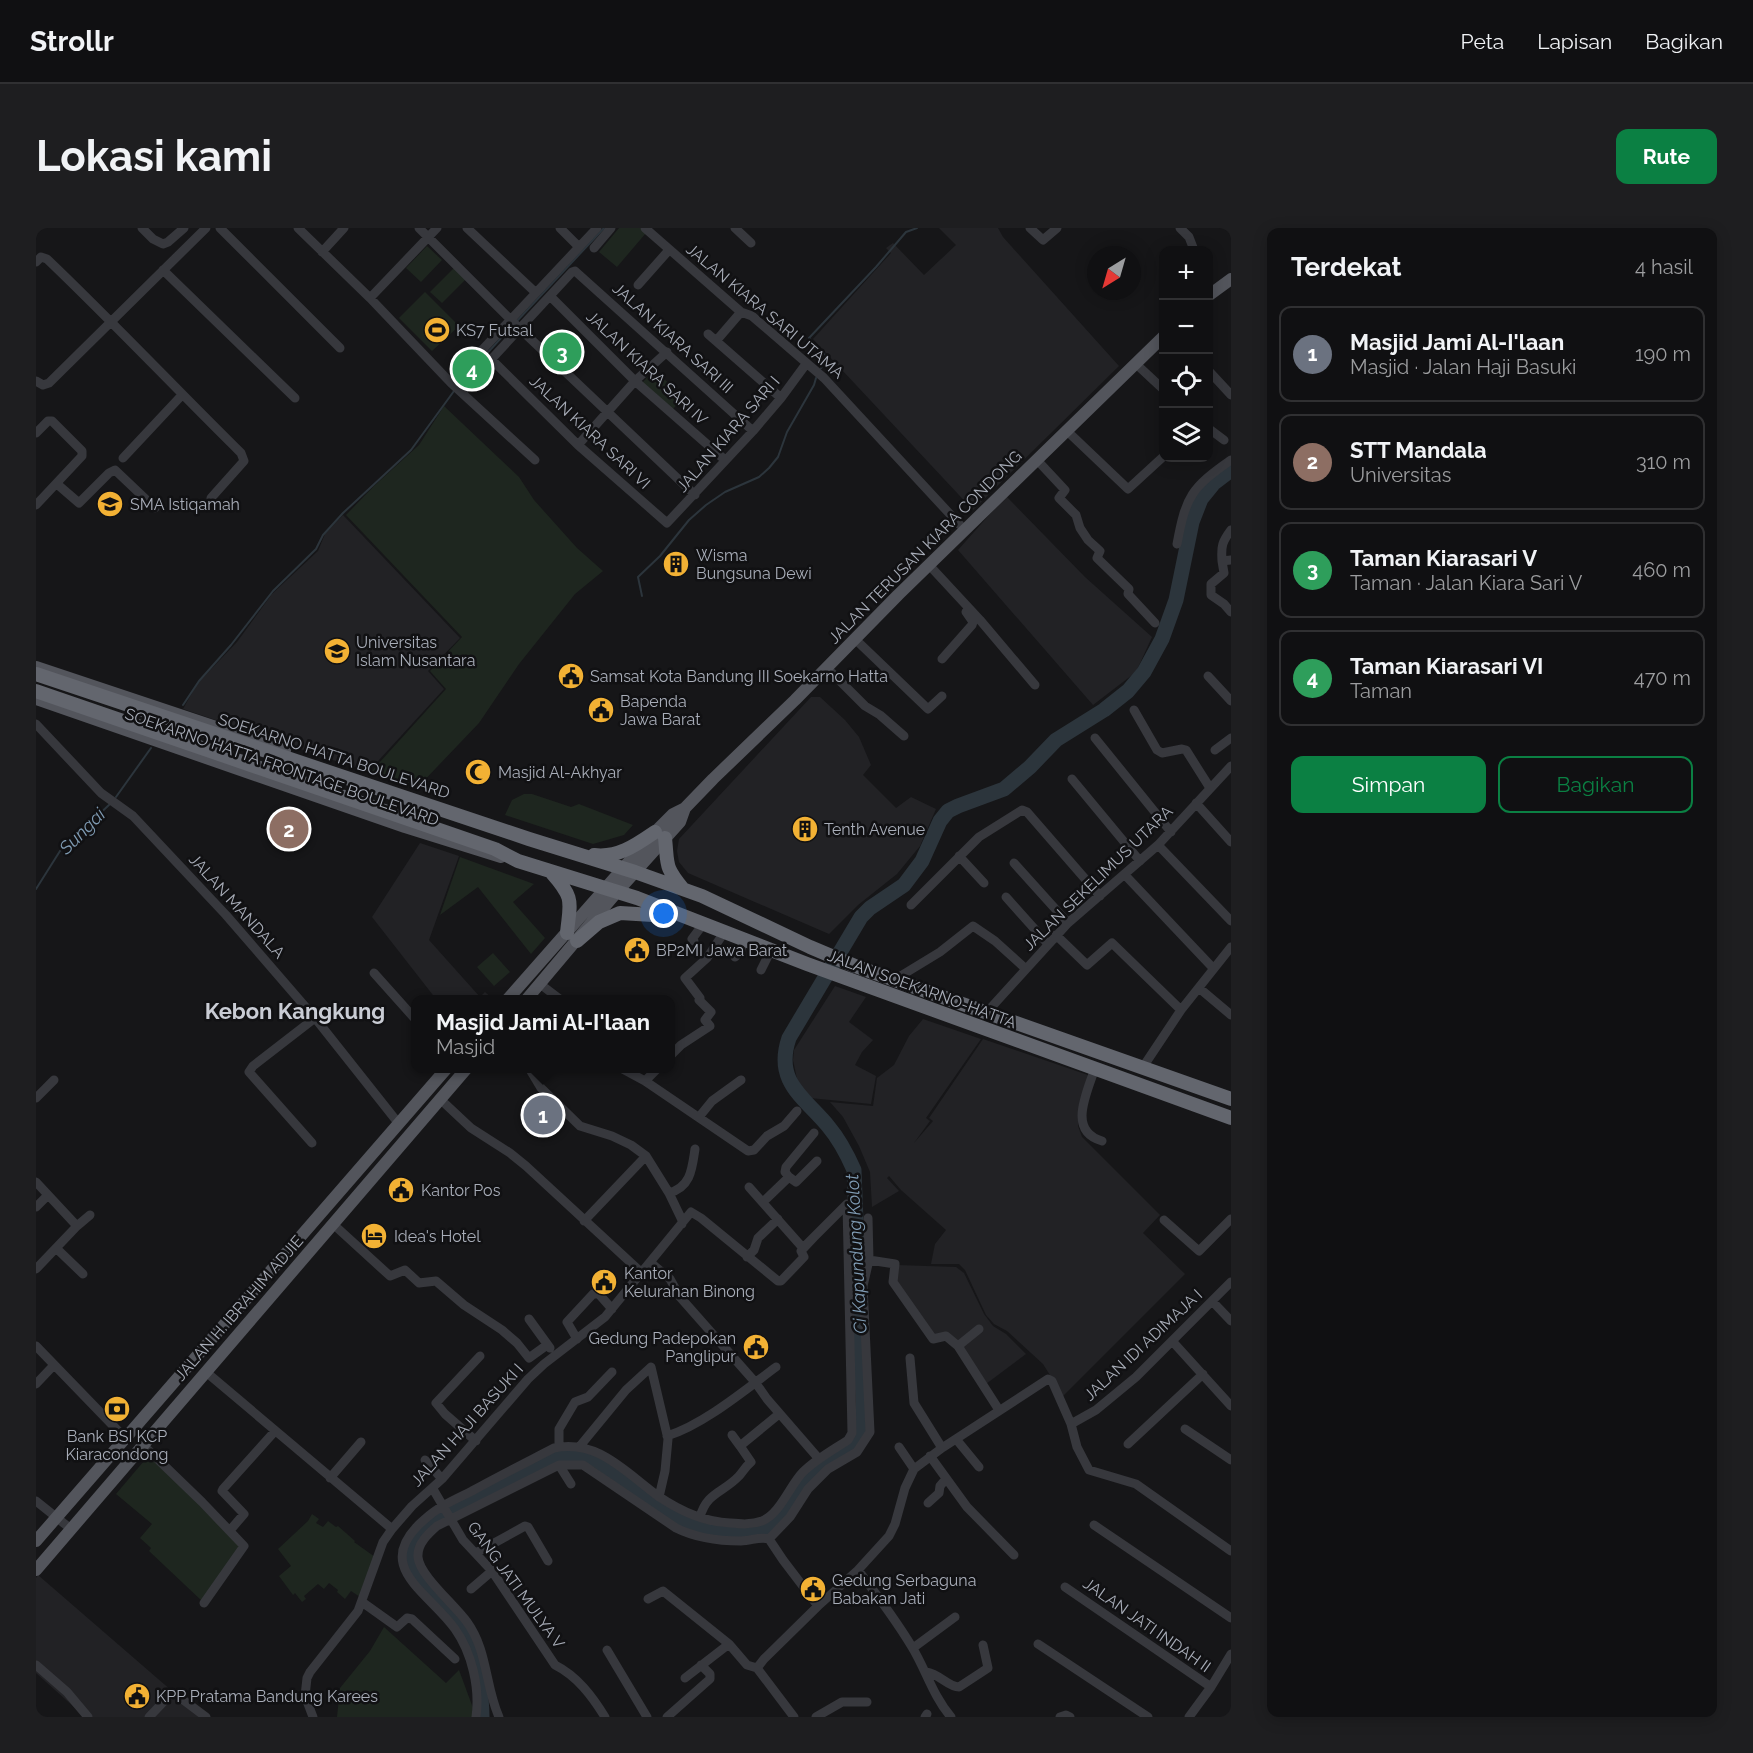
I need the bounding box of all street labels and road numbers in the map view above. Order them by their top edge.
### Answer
street label: JALAN KIARA SARI UTAMA [682,239,848,383]
street label: JALAN KIARA SARI III [609,279,737,397]
street label: JALAN KIARA SARI IV [583,307,711,429]
street label: JALAN KIARA SARI VI [526,371,654,493]
street label: JALAN KIARA SARI I [672,372,784,496]
street label: JALAN TERUSAN KIARA CONDONG [824,446,1026,648]
street label: SOEKARNO HATTA FRONTAGE BOULEVARD [122,704,442,830]
street label: SOEKARNO HATTA BOULEVARD [216,710,452,802]
street label: JALAN SEKELIMUS UTARA [1019,801,1177,954]
street label: JALAN MANDALA [185,850,289,962]
street label: JALAN SOEKARNO-HATTA [825,946,1019,1032]
street label: JALAN H. IBRAHIM ADJIE [171,1231,307,1385]
street label: JALAN IDI ADIMAJA I [1080,1285,1206,1405]
street label: JALAN HAJI BASUKI I [407,1360,527,1490]
street label: GANG JATI MULYA V [464,1518,568,1652]
street label: JALAN JATI INDAH II [1080,1574,1214,1676]

